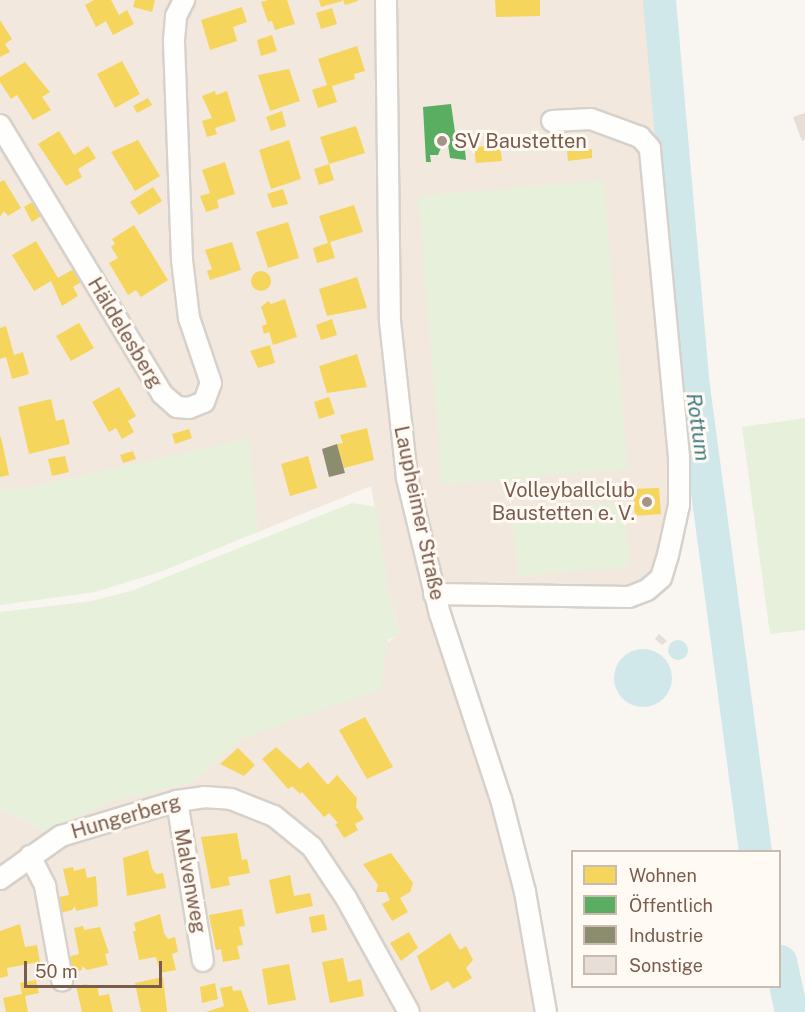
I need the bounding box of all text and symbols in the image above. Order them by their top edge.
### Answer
place label: SV Baustetten [454,129,587,153]
marker: SV Baustetten [435,134,449,148]
street label: Häldelesberg [82,273,168,393]
water label: Rottum [681,391,715,463]
street label: Laupheimer Straße [389,424,449,602]
place label: Volleyballclub Baustetten e. V. [491,478,635,525]
marker: Volleyballclub Baustetten e. V. [640,495,654,509]
street label: Hungerberg [68,790,184,844]
street label: Malvenweg [169,827,211,935]
legend [571,850,781,988]
text: Wohnen [629,865,697,886]
text: Öffentlich [629,895,713,916]
text: Industrie [629,925,703,946]
scale bar [27,949,165,987]
text: Sonstige [629,955,703,976]
text: 50 m [35,961,78,982]

